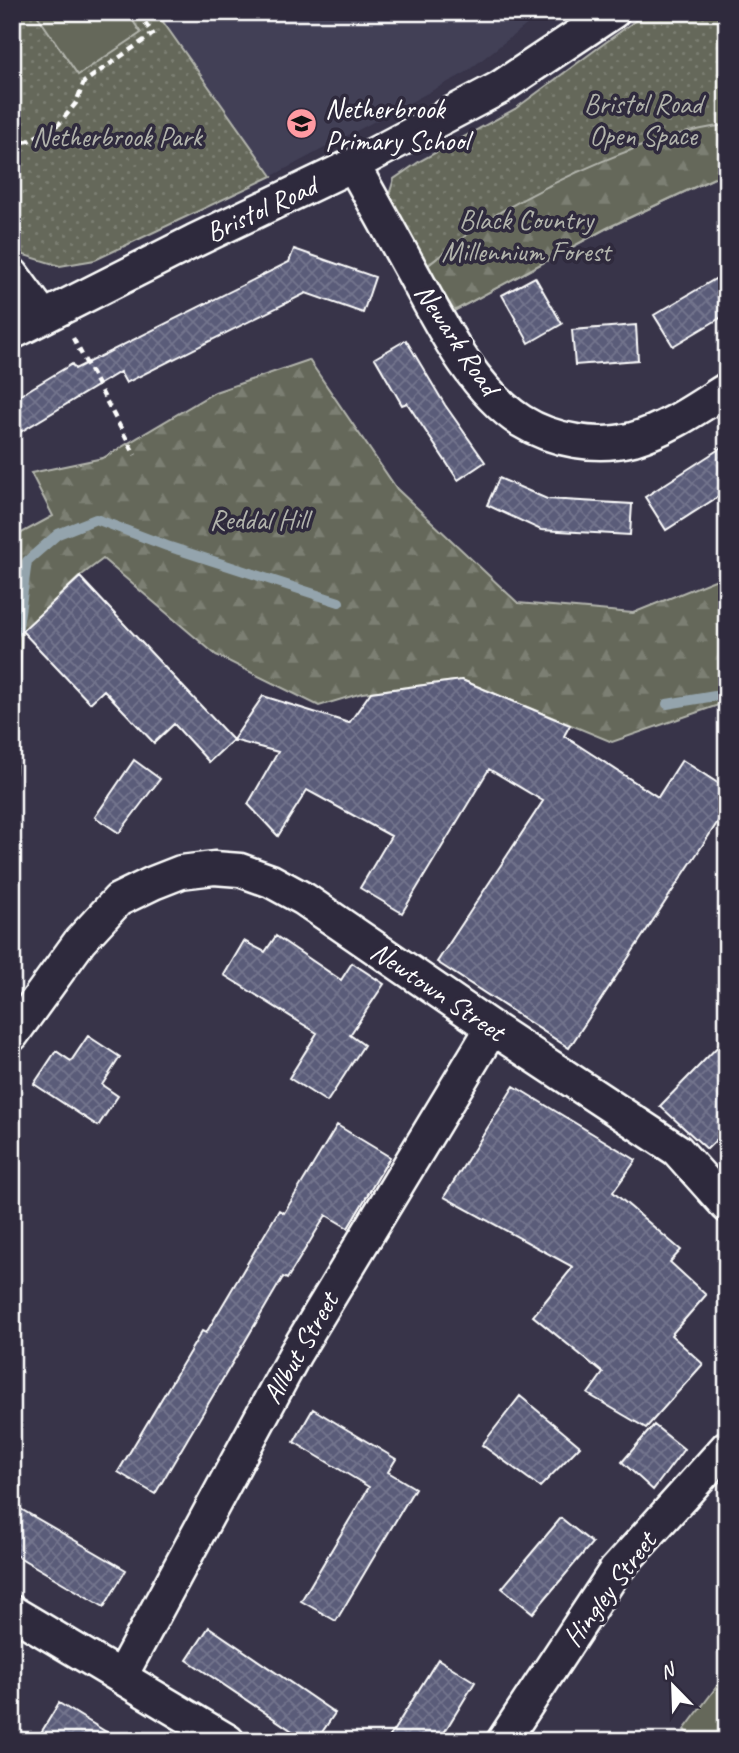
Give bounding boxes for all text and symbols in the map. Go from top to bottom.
park label: Bristol Road Open Space [584,86,706,153]
place label: Netherbrook Primary School [325,91,474,158]
school or university icon: Netherbrook Primary School [285,107,319,141]
park label: Netherbrook Park [32,119,204,154]
street label: Bristol Road [200,166,326,250]
park label: Black Country Millennium Forest [442,202,613,269]
street label: Newark Road [407,277,509,405]
park label: Reddal Hill [209,502,314,537]
street label: Newtown Street [364,933,514,1050]
street label: Allbut Street [254,1284,347,1410]
street label: Hingley Street [555,1523,665,1653]
north arrow [638,1652,708,1722]
text: N [657,1657,680,1685]

